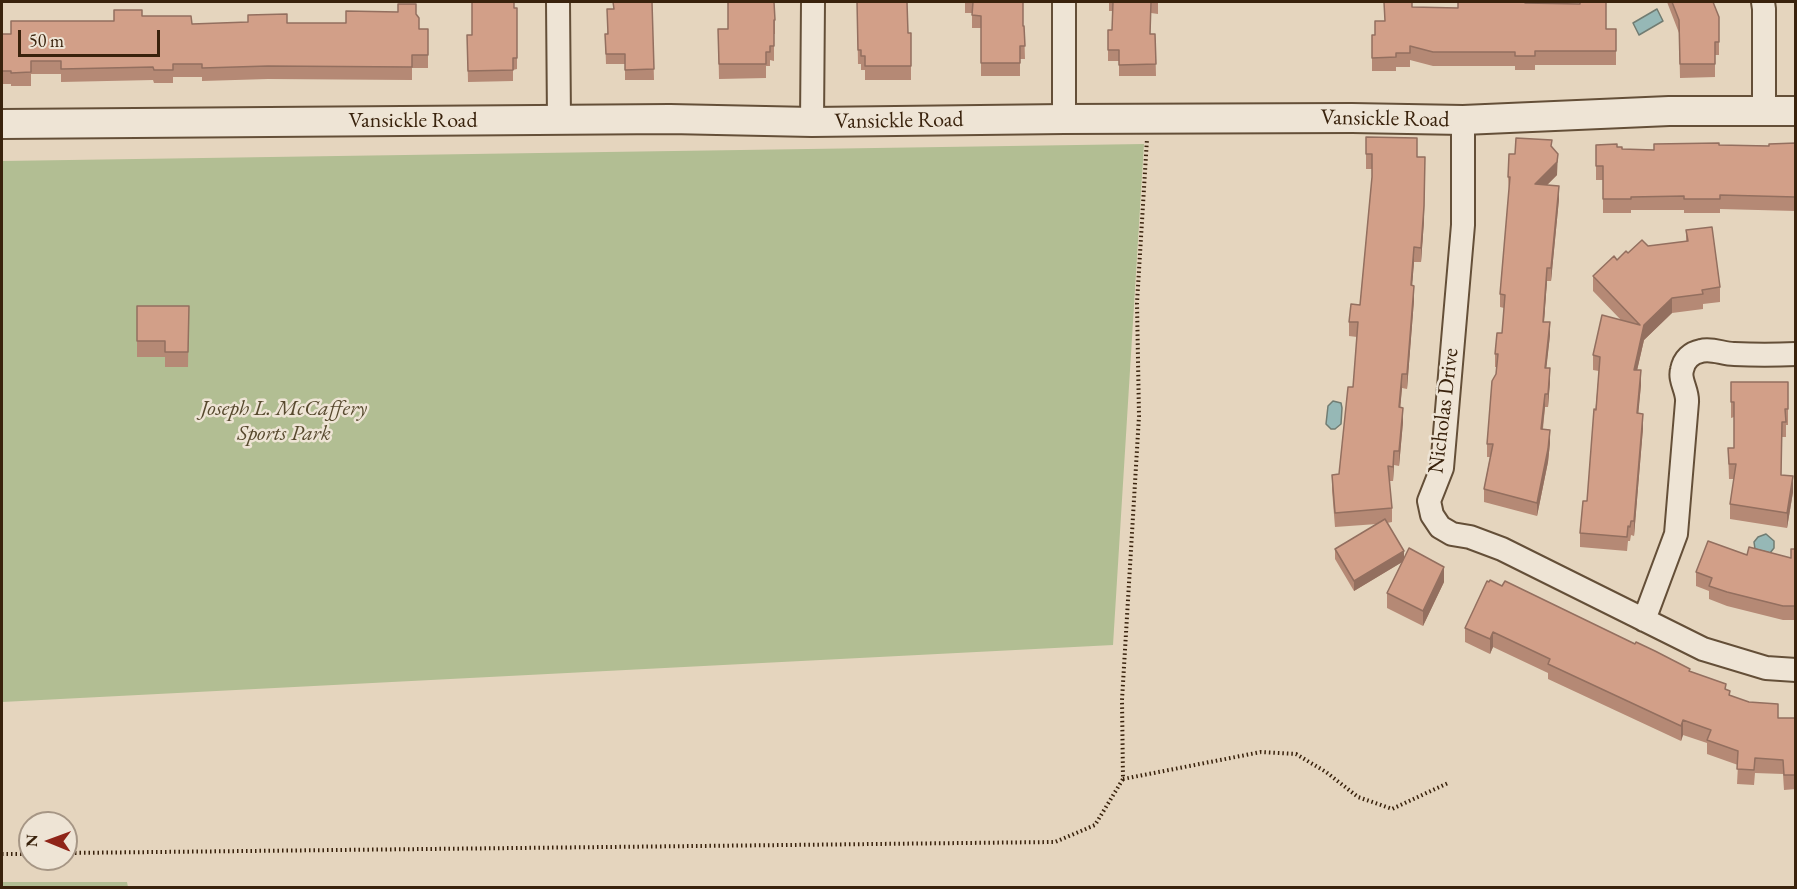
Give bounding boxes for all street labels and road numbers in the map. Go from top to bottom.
street label: Vansickle Road [1320,105,1450,133]
street label: Vansickle Road [834,107,964,135]
street label: Vansickle Road [348,108,478,134]
street label: Nicholas Drive [1423,347,1465,475]

